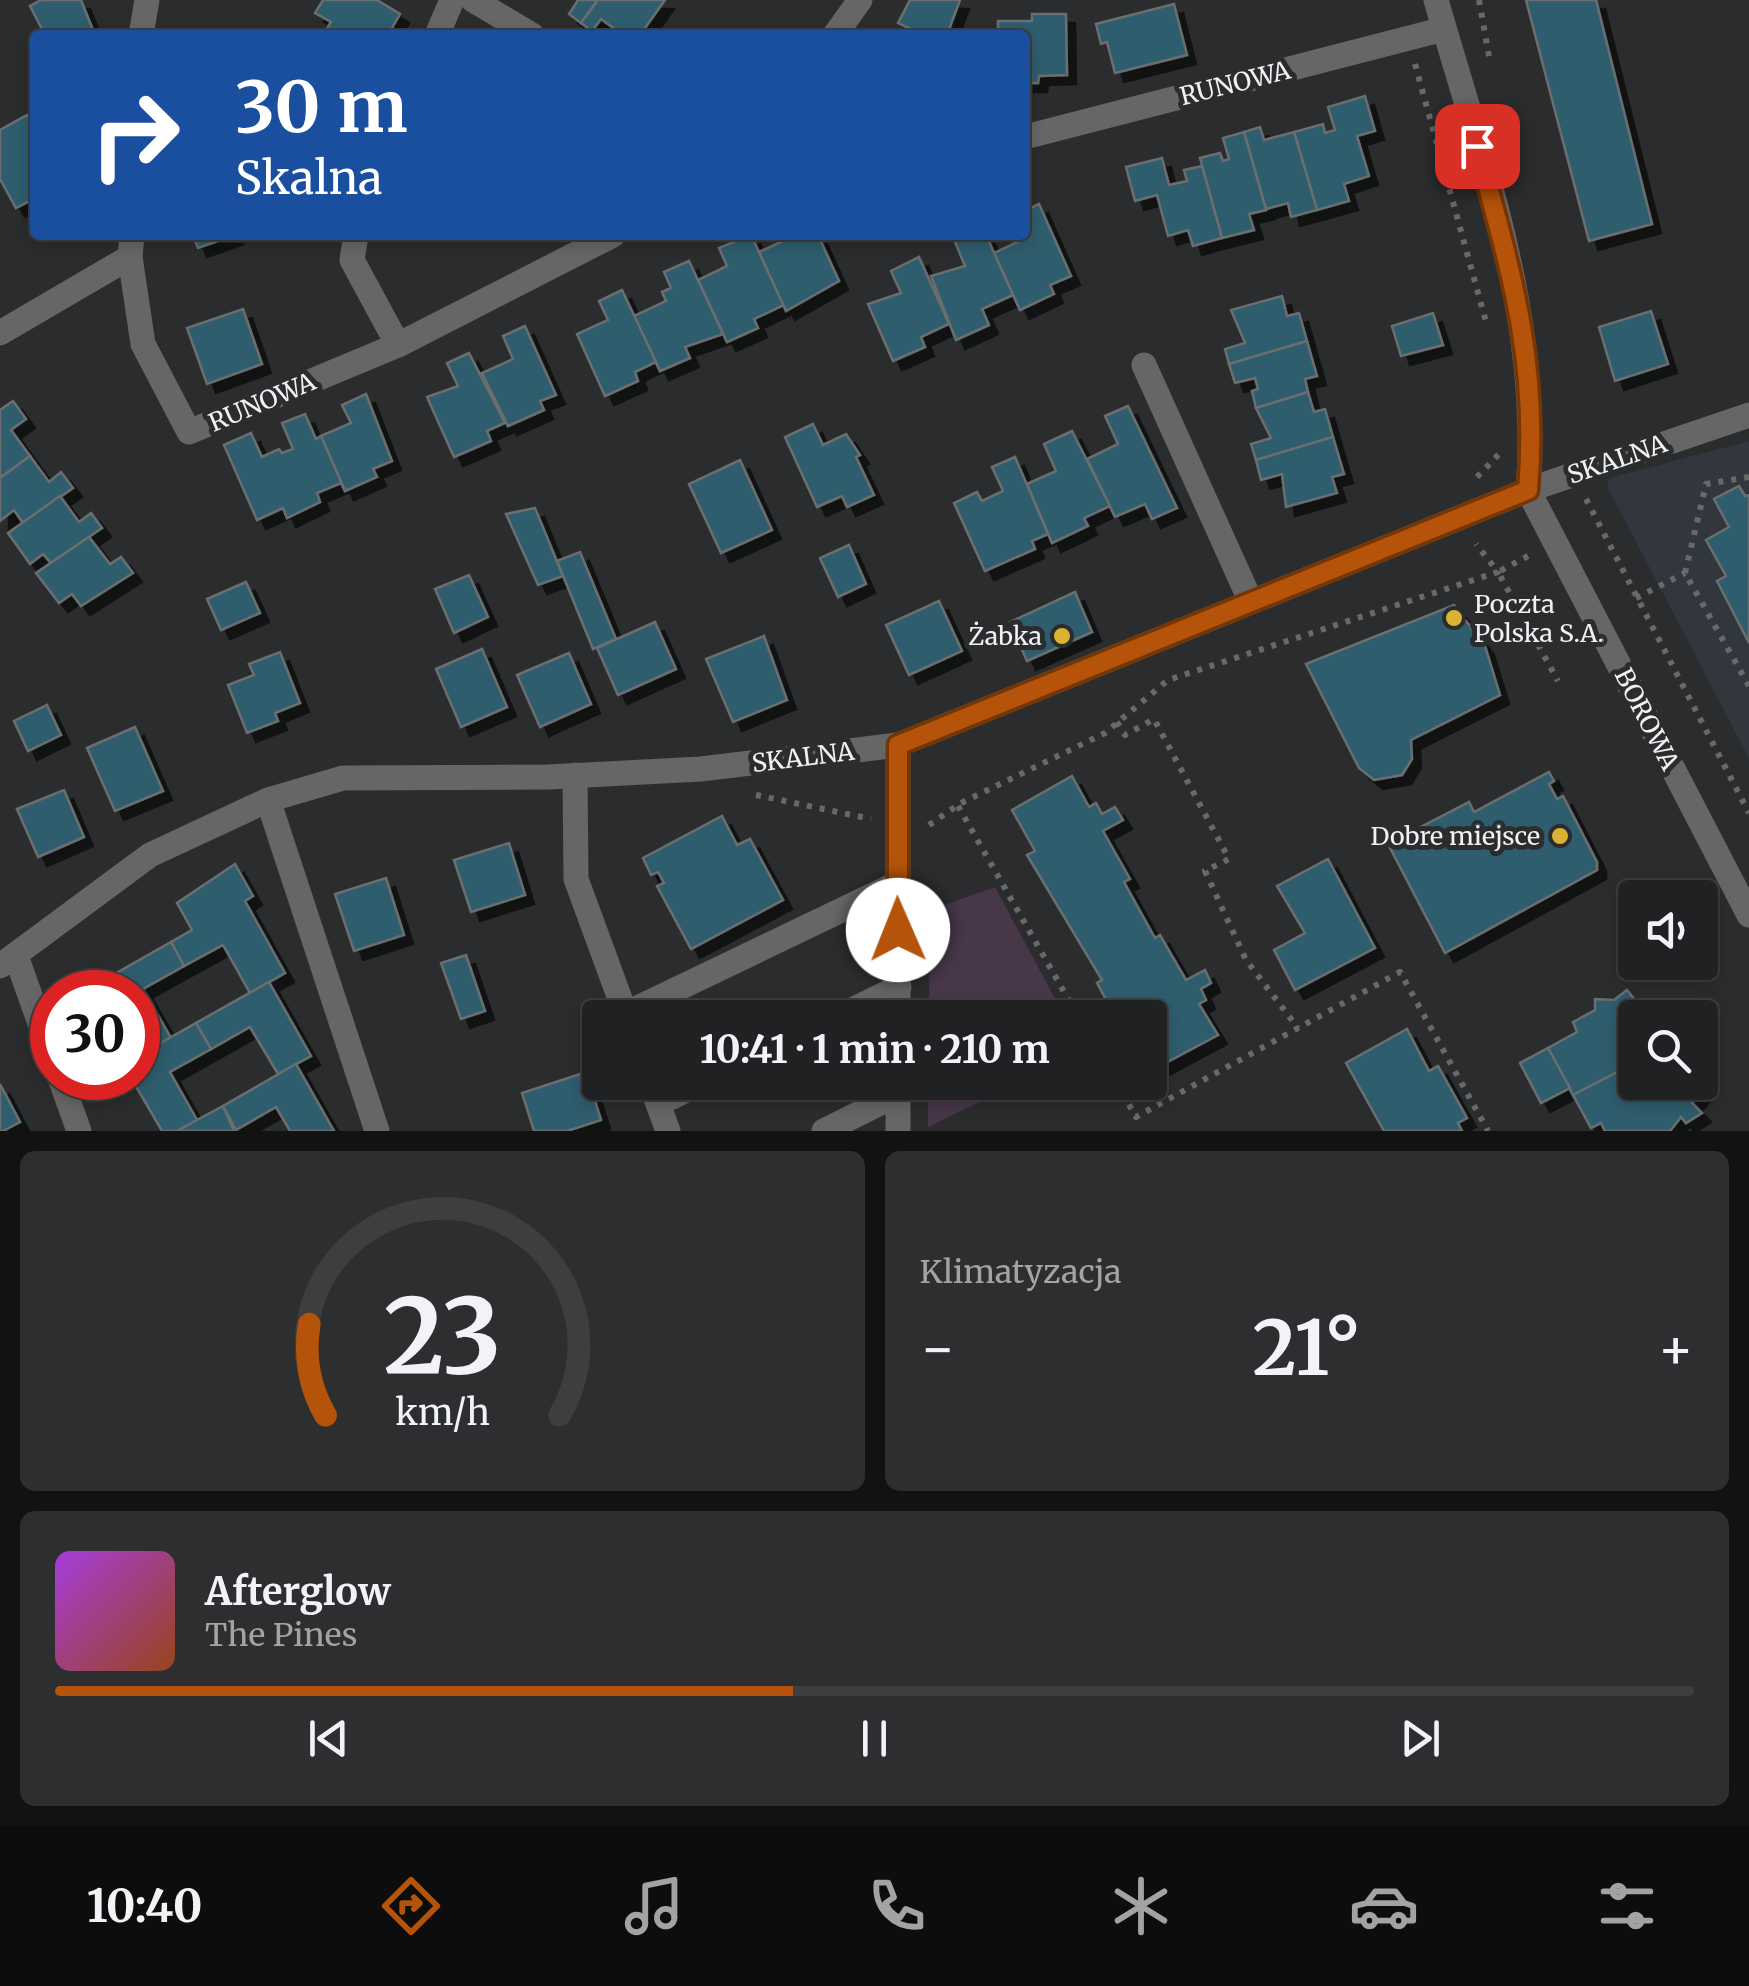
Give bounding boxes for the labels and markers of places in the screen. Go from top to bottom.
pin [1435,104,1520,189]
place label: Poczta Polska S.A. [1474,588,1604,649]
marker: Poczta Polska S.A. [1443,607,1465,629]
place label: Żabka [968,620,1042,652]
marker: Żabka [1051,625,1073,647]
place label: Dobre miejsce [1371,820,1540,852]
marker: Dobre miejsce [1549,825,1571,847]

